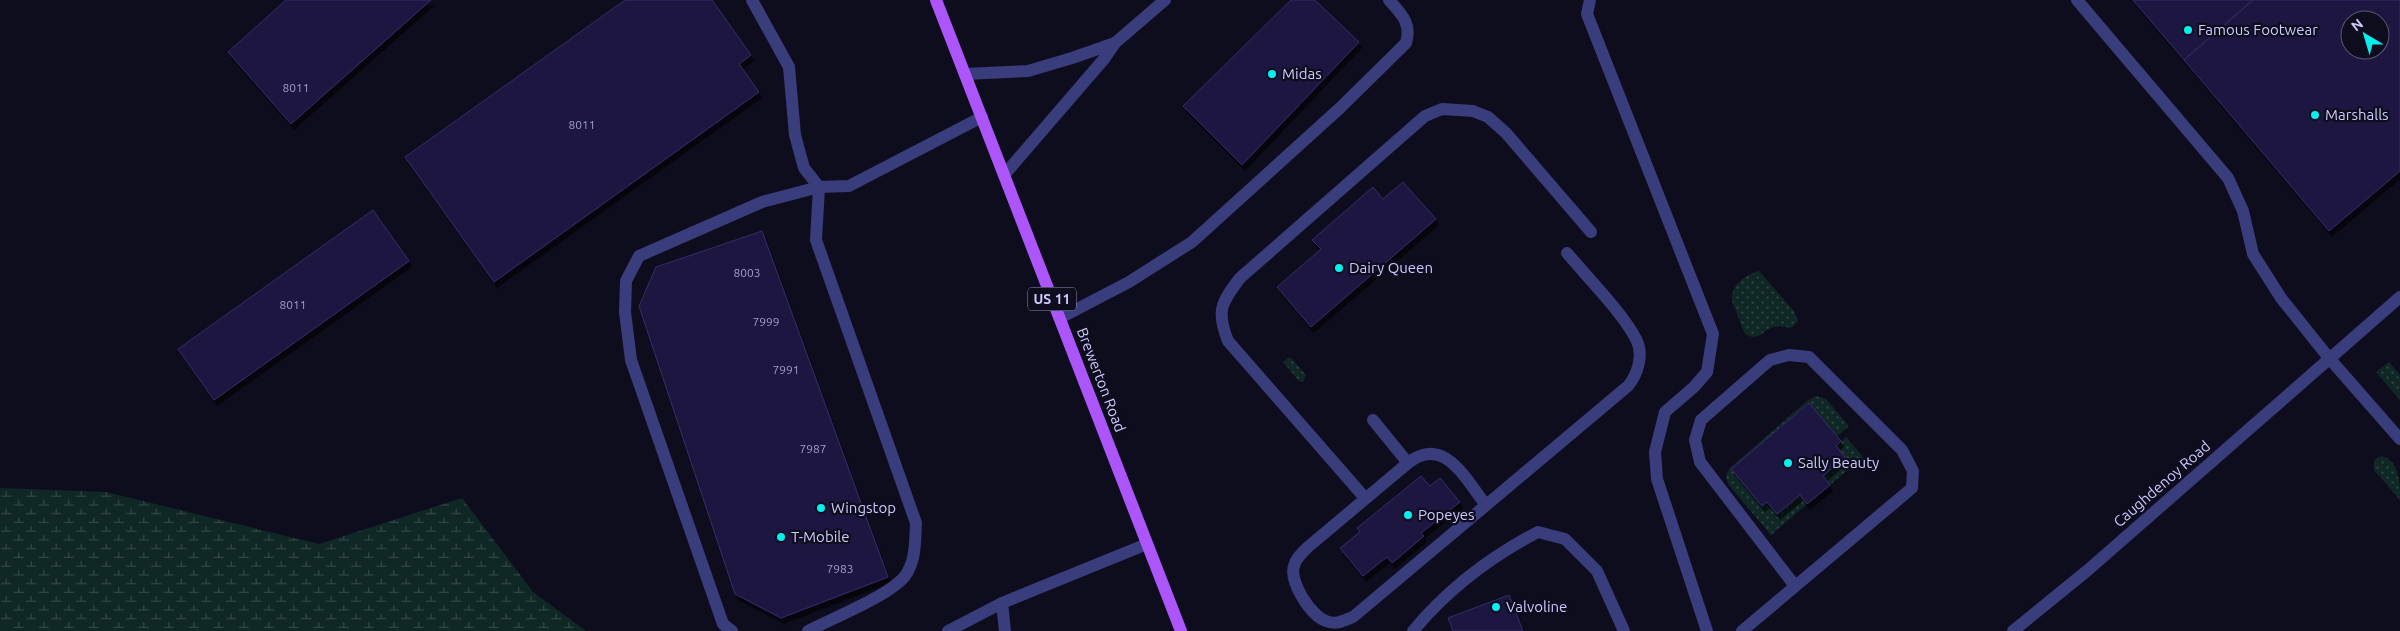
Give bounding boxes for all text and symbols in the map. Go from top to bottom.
north arrow [2340,10,2390,60]
text: N [2348,15,2366,34]
place label: Famous Footwear [2198,21,2318,38]
marker: Famous Footwear [2182,24,2194,36]
place label: Midas [1282,65,1322,82]
marker: Midas [1266,68,1278,80]
house number: 8011 [282,81,310,94]
place label: Marshalls [2325,106,2389,123]
marker: Marshalls [2309,109,2321,121]
house number: 8011 [568,118,596,131]
place label: Dairy Queen [1349,259,1433,276]
marker: Dairy Queen [1333,262,1345,274]
house number: 8003 [733,266,761,279]
road number: US 11 [1028,288,1076,310]
house number: 8011 [279,298,307,311]
house number: 7999 [752,315,780,328]
street label: Brewerton Road [1074,325,1129,434]
house number: 7991 [772,363,800,376]
street label: Caughdenoy Road [2110,437,2213,530]
house number: 7987 [799,442,827,455]
place label: Sally Beauty [1798,454,1879,471]
marker: Sally Beauty [1782,457,1794,469]
place label: Wingstop [831,499,896,516]
marker: Wingstop [815,502,827,514]
place label: Popeyes [1418,506,1475,523]
marker: Popeyes [1402,509,1414,521]
place label: T-Mobile [791,528,850,545]
marker: T-Mobile [775,531,787,543]
house number: 7983 [826,562,854,575]
place label: Valvoline [1506,598,1567,615]
marker: Valvoline [1490,601,1502,613]

